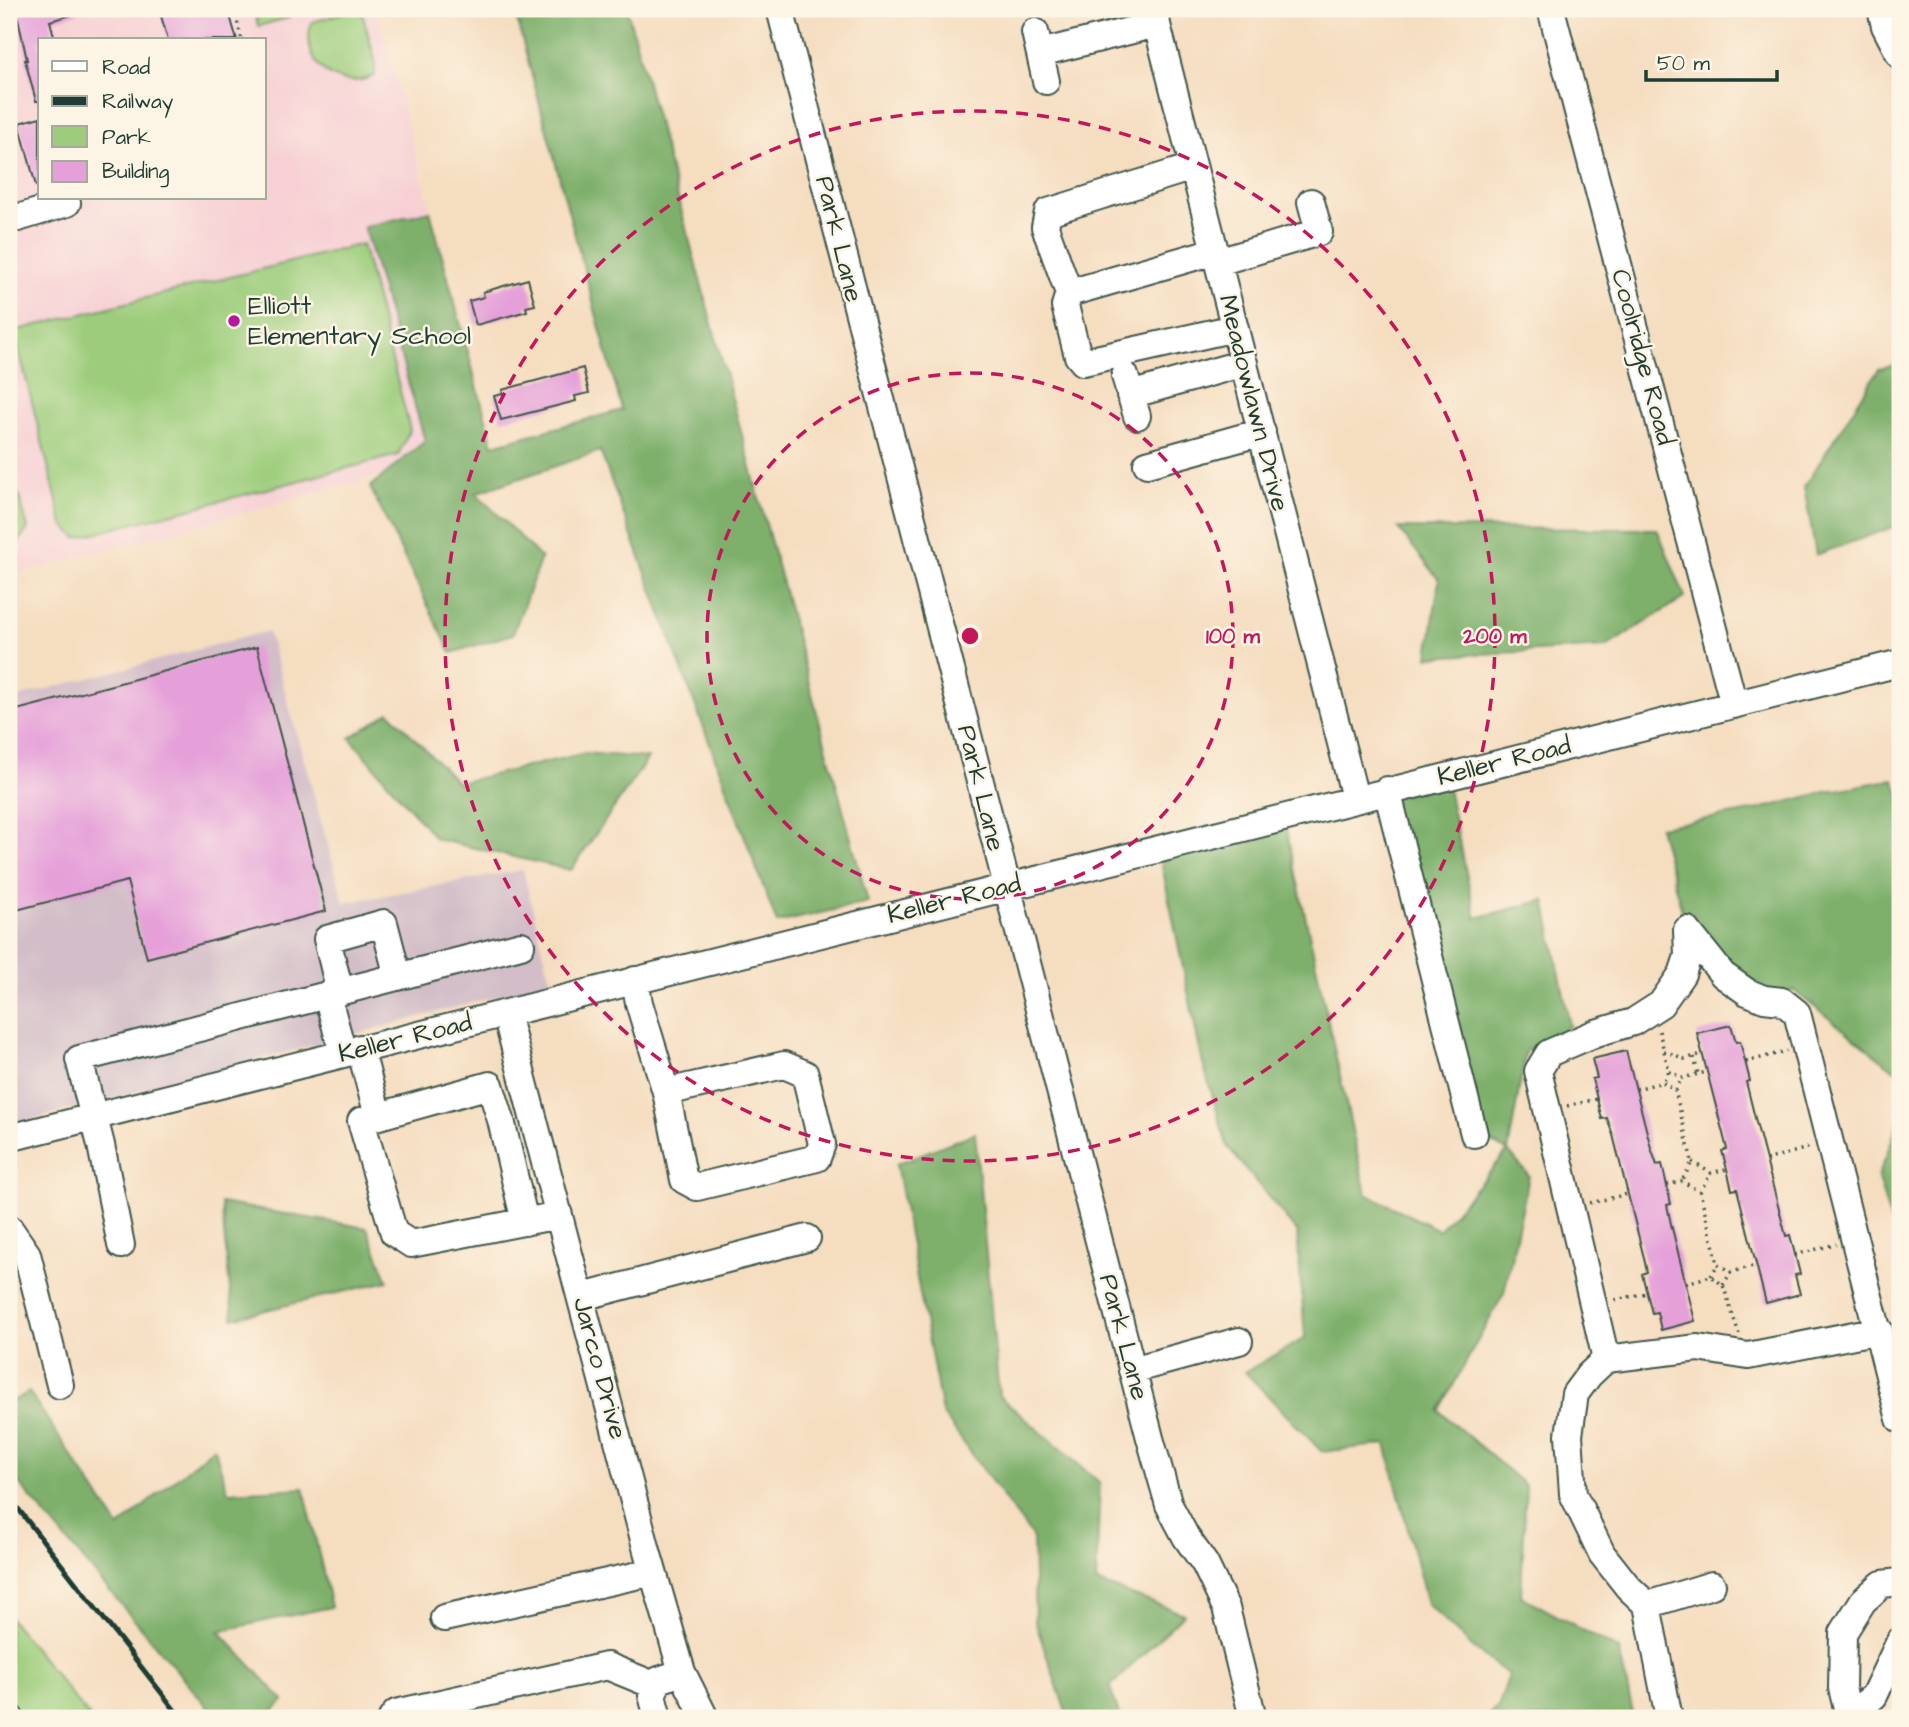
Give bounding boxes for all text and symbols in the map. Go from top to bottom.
legend [38,38,266,200]
scale bar [1646,38,1778,82]
text: 50 m [1657,49,1711,78]
text: Road [102,53,150,82]
text: Railway [102,87,174,118]
text: Park [102,123,151,152]
text: Building [102,157,170,188]
street label: Park Lane [806,172,872,306]
street label: Coolridge Road [1600,265,1684,450]
place label: Elliott Elementary School [248,288,471,356]
street label: Meadowlawn Drive [1210,291,1298,515]
marker: Elliott Elementary School [226,313,242,329]
text: 100 m [1206,622,1261,651]
text: 200 m [1462,622,1527,651]
centre of rings [958,624,982,648]
street label: Park Lane [948,721,1014,855]
street label: Keller Road [1433,727,1575,795]
street label: Keller Road [883,865,1025,933]
street label: Keller Road [334,1004,476,1072]
street label: Park Lane [1090,1270,1158,1404]
street label: Jarco Drive [564,1293,636,1443]

